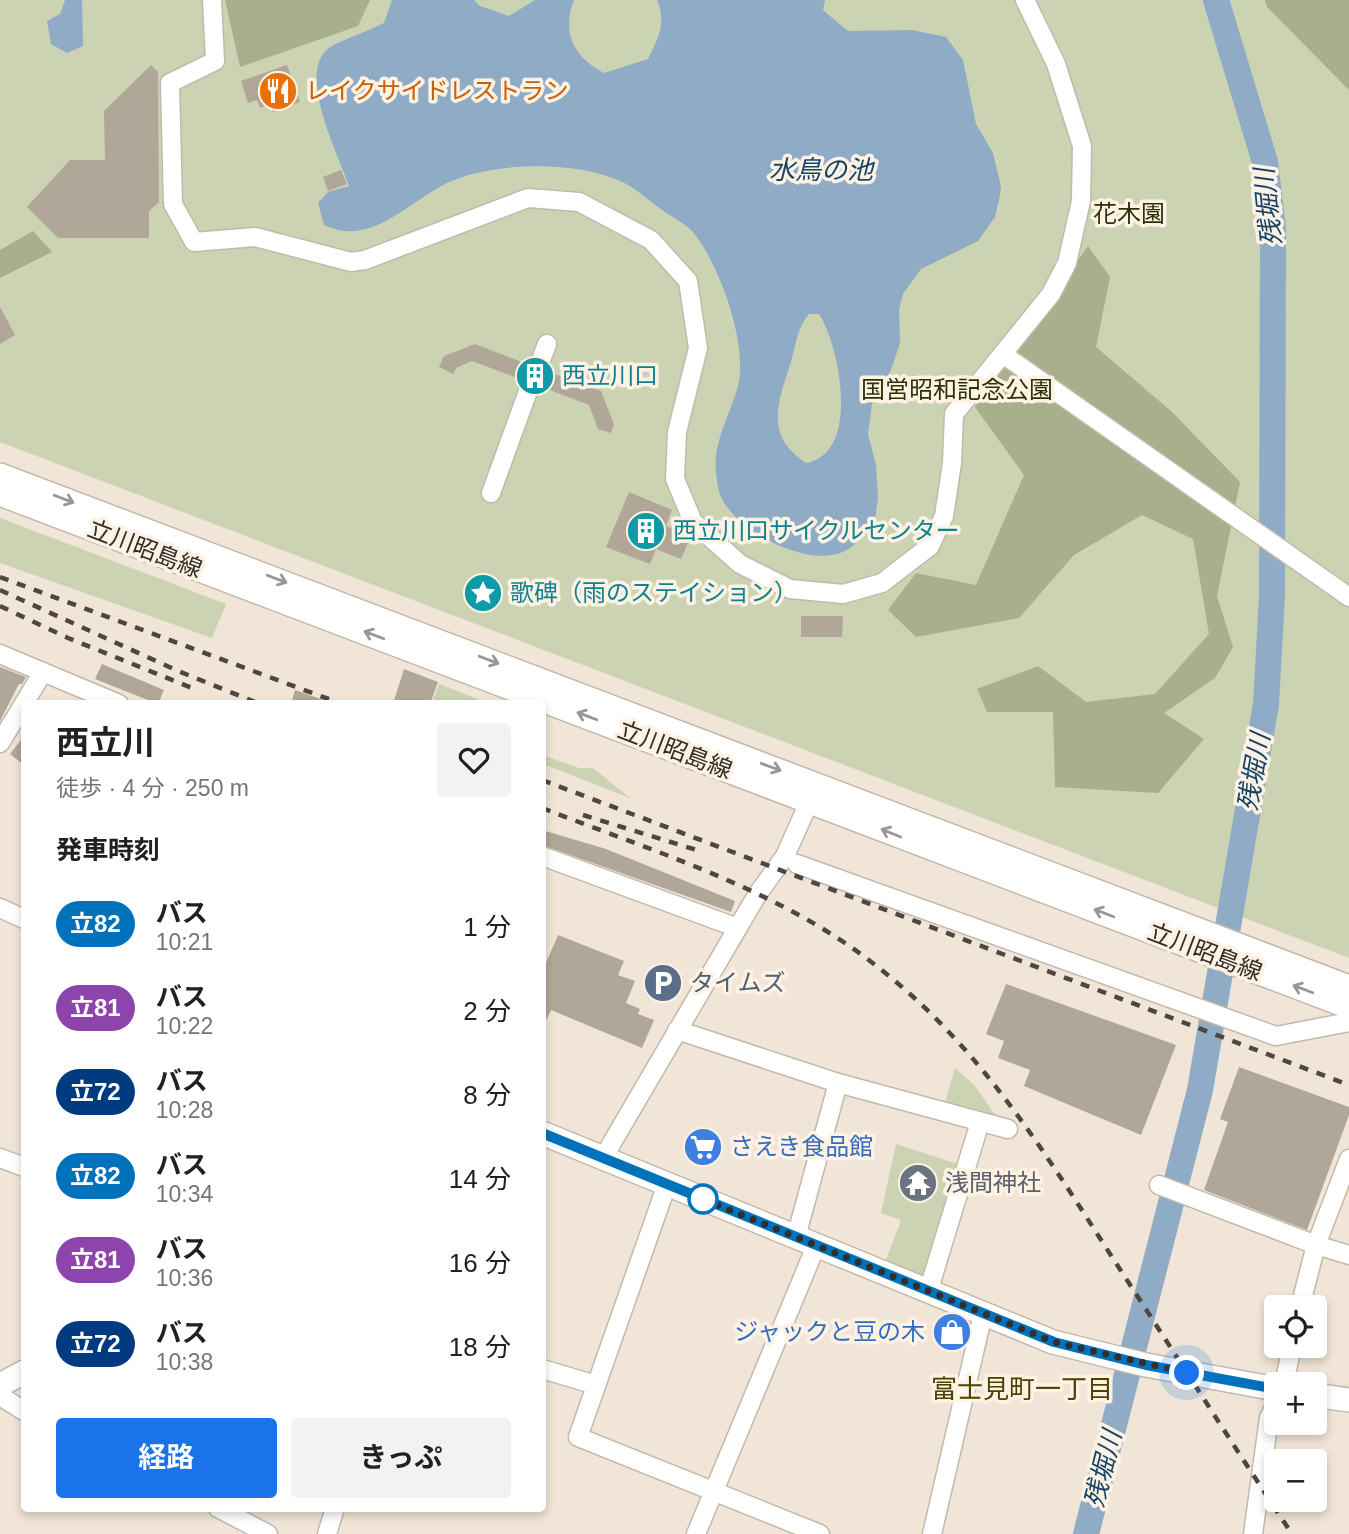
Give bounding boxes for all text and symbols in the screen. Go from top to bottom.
restaurant icon: レイクサイドレストラン [257,70,299,112]
place label: レイクサイドレストラン [305,77,569,104]
water label: 水鳥の池 [769,155,876,185]
water label: 残堀川 [1249,164,1287,247]
park label: 花木園 [1093,200,1165,227]
building icon: 西立川口 [514,355,556,397]
place label: 西立川口 [562,362,658,389]
park label: 国営昭和記念公園 [861,376,1053,403]
one-way arrow [52,494,74,506]
building icon: 西立川口サイクルセンター [625,510,667,552]
street label: 立川昭島線 [84,514,206,583]
place label: 西立川口サイクルセンター [673,517,960,544]
place icon: 歌碑（雨のステイション） [462,572,504,614]
one-way arrow [265,574,287,587]
place label: 歌碑（雨のステイション） [510,579,798,606]
one-way arrow [364,628,386,641]
one-way arrow [478,654,500,667]
one-way arrow [577,709,599,721]
street label: 立川昭島線 [614,715,736,784]
button: heart [437,723,511,797]
text: 西立川 [56,724,155,761]
water label: 残堀川 [1232,728,1276,813]
one-way arrow [759,762,781,774]
text: 徒歩 · 4 分 · 250 m [56,775,249,801]
one-way arrow [881,825,902,838]
text: 発車時刻 [56,835,160,865]
text: バス [156,898,208,928]
one-way arrow [1093,906,1115,919]
text: 立82 [70,910,121,937]
text: 1 分 [463,912,511,942]
street label: 立川昭島線 [1144,917,1266,986]
text: 10:21 [156,929,213,955]
parking icon: タイムズ [642,962,684,1004]
place label: タイムズ [690,969,786,996]
text: バス [156,982,208,1012]
one-way arrow [1292,982,1314,994]
text: 立81 [70,994,121,1021]
text: 2 分 [463,996,511,1026]
text: 10:22 [156,1013,213,1039]
text: バス [156,1066,208,1096]
text: 立72 [70,1078,121,1105]
text: 8 分 [463,1080,511,1110]
text: 10:28 [156,1097,213,1123]
supermarket icon: さえき食品館 [682,1126,724,1168]
place label: さえき食品館 [730,1133,873,1160]
text: バス [156,1150,208,1180]
text: 立82 [70,1162,121,1189]
temple icon: 浅間神社 [897,1162,939,1204]
text: 14 分 [449,1164,511,1194]
place label: 浅間神社 [945,1169,1041,1196]
text: 10:34 [156,1181,213,1207]
unlabelled marker [688,1184,718,1214]
text: バス [156,1234,208,1264]
text: 立81 [70,1246,121,1273]
text: 16 分 [449,1248,511,1278]
text: 10:36 [156,1265,213,1291]
map controls [1264,1295,1327,1512]
button: locate [1264,1295,1327,1358]
shop icon: ジャックと豆の木 [931,1311,973,1353]
text: バス [156,1318,208,1348]
place label: ジャックと豆の木 [734,1318,925,1345]
text: 立72 [70,1330,121,1357]
text: 18 分 [449,1332,511,1362]
text: 10:38 [156,1349,213,1375]
your location [1169,1355,1204,1390]
button: + [1264,1372,1327,1435]
district label: 富士見町一丁目 [931,1374,1113,1404]
button: 経路 [56,1418,277,1498]
button: きっぷ [291,1418,511,1498]
water label: 残堀川 [1079,1425,1128,1510]
button: − [1264,1449,1327,1512]

